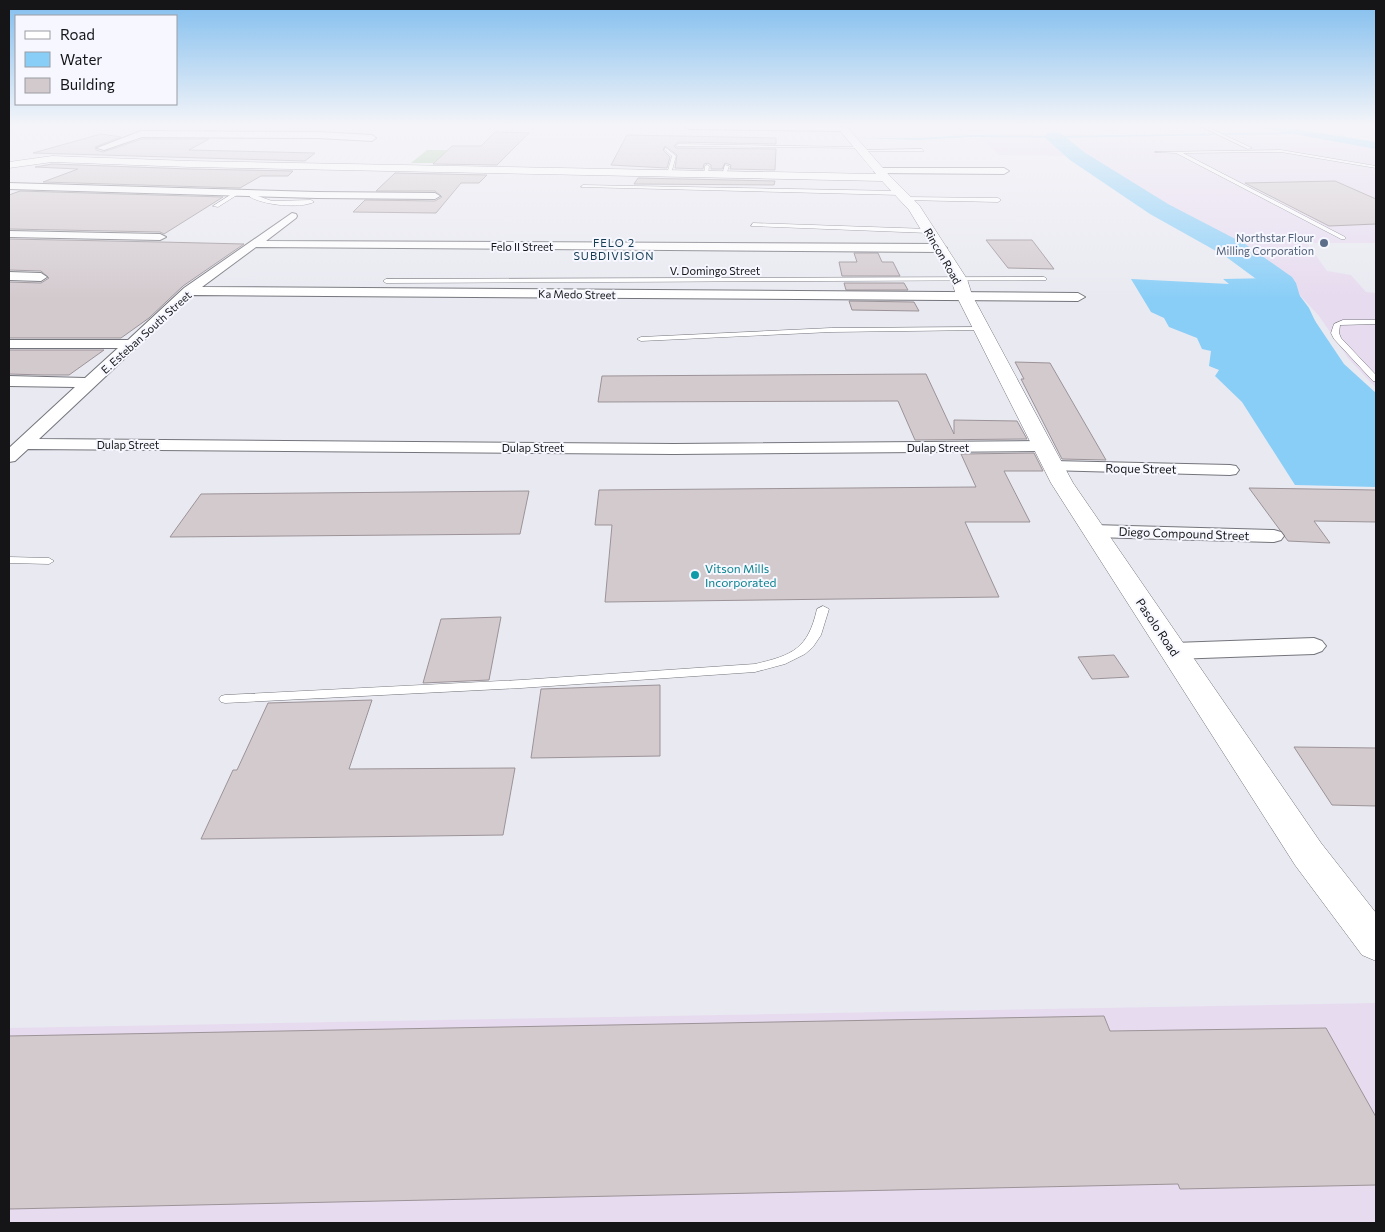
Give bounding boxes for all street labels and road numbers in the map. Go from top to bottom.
street label: Rincon Road [922,226,964,286]
street label: Felo II Street [491,240,554,253]
street label: V. Domingo Street [670,264,761,277]
street label: Ka Medo Street [538,287,616,301]
street label: E. Esteban South Street [98,288,194,376]
street label: Dulap Street [97,438,160,451]
street label: Dulap Street [502,441,565,454]
street label: Dulap Street [907,441,970,454]
street label: Roque Street [1105,460,1177,476]
street label: Diego Compound Street [1118,524,1250,542]
street label: Pasolo Road [1133,595,1183,659]

